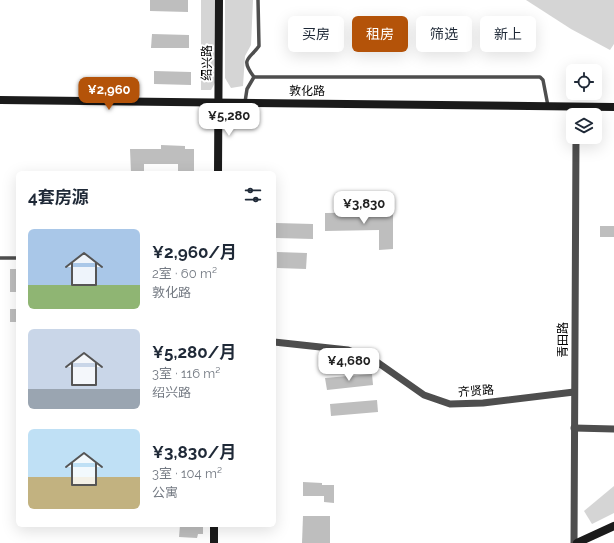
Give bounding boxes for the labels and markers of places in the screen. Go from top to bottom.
pin: ¥2,960 [76,77,142,111]
pin: ¥5,280 [196,103,262,137]
pin: ¥3,830 [331,191,397,225]
pin: ¥4,680 [316,348,382,382]

